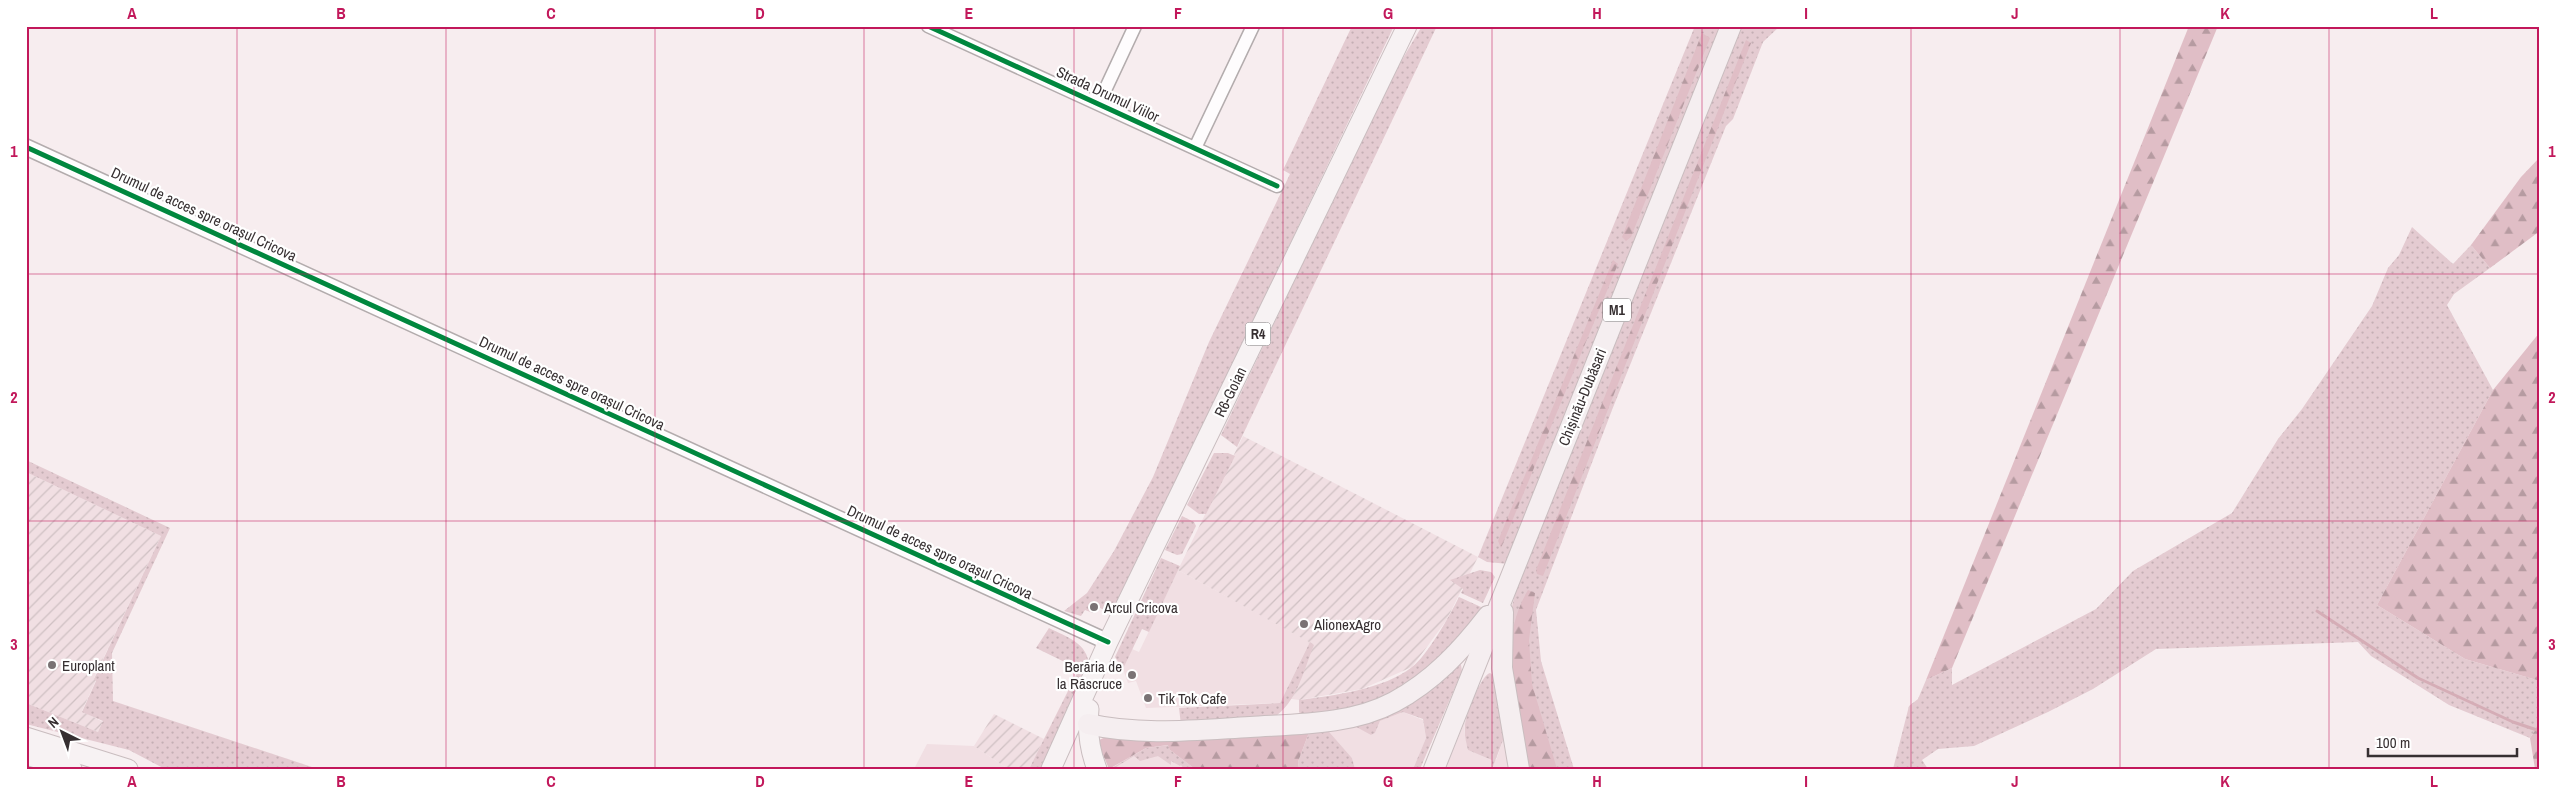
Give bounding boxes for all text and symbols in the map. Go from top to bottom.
text: A [127,2,137,24]
text: B [336,2,346,24]
text: C [546,2,556,24]
text: D [755,2,765,24]
text: E [965,2,974,24]
text: F [1174,2,1182,24]
text: G [1383,2,1393,24]
text: H [1592,2,1602,24]
text: I [1804,2,1808,24]
text: J [2011,2,2019,24]
text: K [2220,2,2230,24]
text: L [2430,2,2438,24]
street label: Strada Drumul Viilor [1053,61,1163,127]
text: 1 [10,140,18,162]
text: 1 [2548,140,2556,162]
street label: Drumul de acces spre orașul Cricova [108,162,300,266]
road number: M1 [1603,298,1631,322]
road number: R4 [1246,322,1270,346]
street label: Drumul de acces spre orașul Cricova [476,331,668,435]
street label: Chișinău-Dubăsari [1553,345,1611,449]
street label: R6-Goian [1209,363,1251,421]
text: 2 [10,386,18,408]
text: 2 [2548,386,2556,408]
street label: Drumul de acces spre orașul Cricova [844,500,1036,604]
place label: Arcul Cricova [1103,597,1178,618]
marker: Arcul Cricova [1088,601,1100,613]
place label: AlionexAgro [1313,614,1381,635]
marker: AlionexAgro [1298,618,1310,630]
text: 3 [10,633,18,655]
text: 3 [2548,633,2556,655]
place label: Europlant [62,655,115,676]
place label: Berăria de la Răscruce [1057,656,1122,694]
marker: Europlant [46,659,58,671]
marker: Berăria de la Răscruce [1126,669,1138,681]
place label: Tik Tok Cafe [1158,688,1227,709]
marker: Tik Tok Cafe [1142,692,1154,704]
north arrow [38,708,88,758]
text: N [44,713,62,732]
scale bar [2368,725,2517,757]
text: 100 m [2376,732,2410,753]
text: A [127,770,137,792]
text: B [336,770,346,792]
text: C [546,770,556,792]
text: D [755,770,765,792]
text: E [965,770,974,792]
text: F [1174,770,1182,792]
text: G [1383,770,1393,792]
text: H [1592,770,1602,792]
text: I [1804,770,1808,792]
text: J [2011,770,2019,792]
text: K [2220,770,2230,792]
text: L [2430,770,2438,792]

